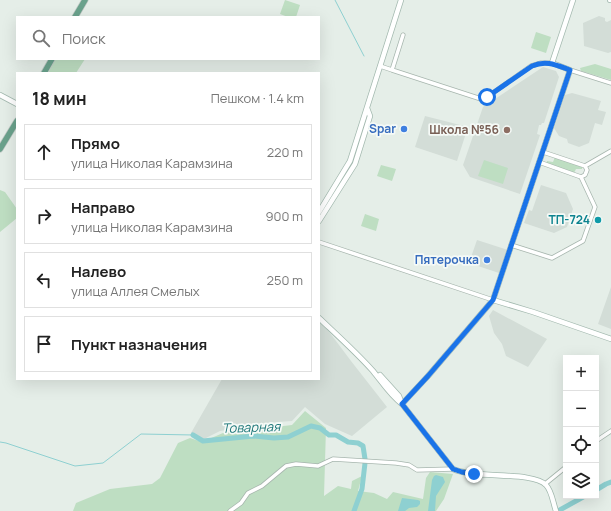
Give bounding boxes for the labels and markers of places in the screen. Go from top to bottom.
place label: Spar [369,120,396,137]
place label: Школа №56 [429,121,499,138]
marker: Spar [399,124,409,134]
marker: Школа №56 [502,125,512,135]
place label: ТП-724 [548,211,590,228]
marker: ТП-724 [593,215,603,225]
place label: Пятерочка [415,251,479,268]
marker: Пятерочка [482,255,492,265]

